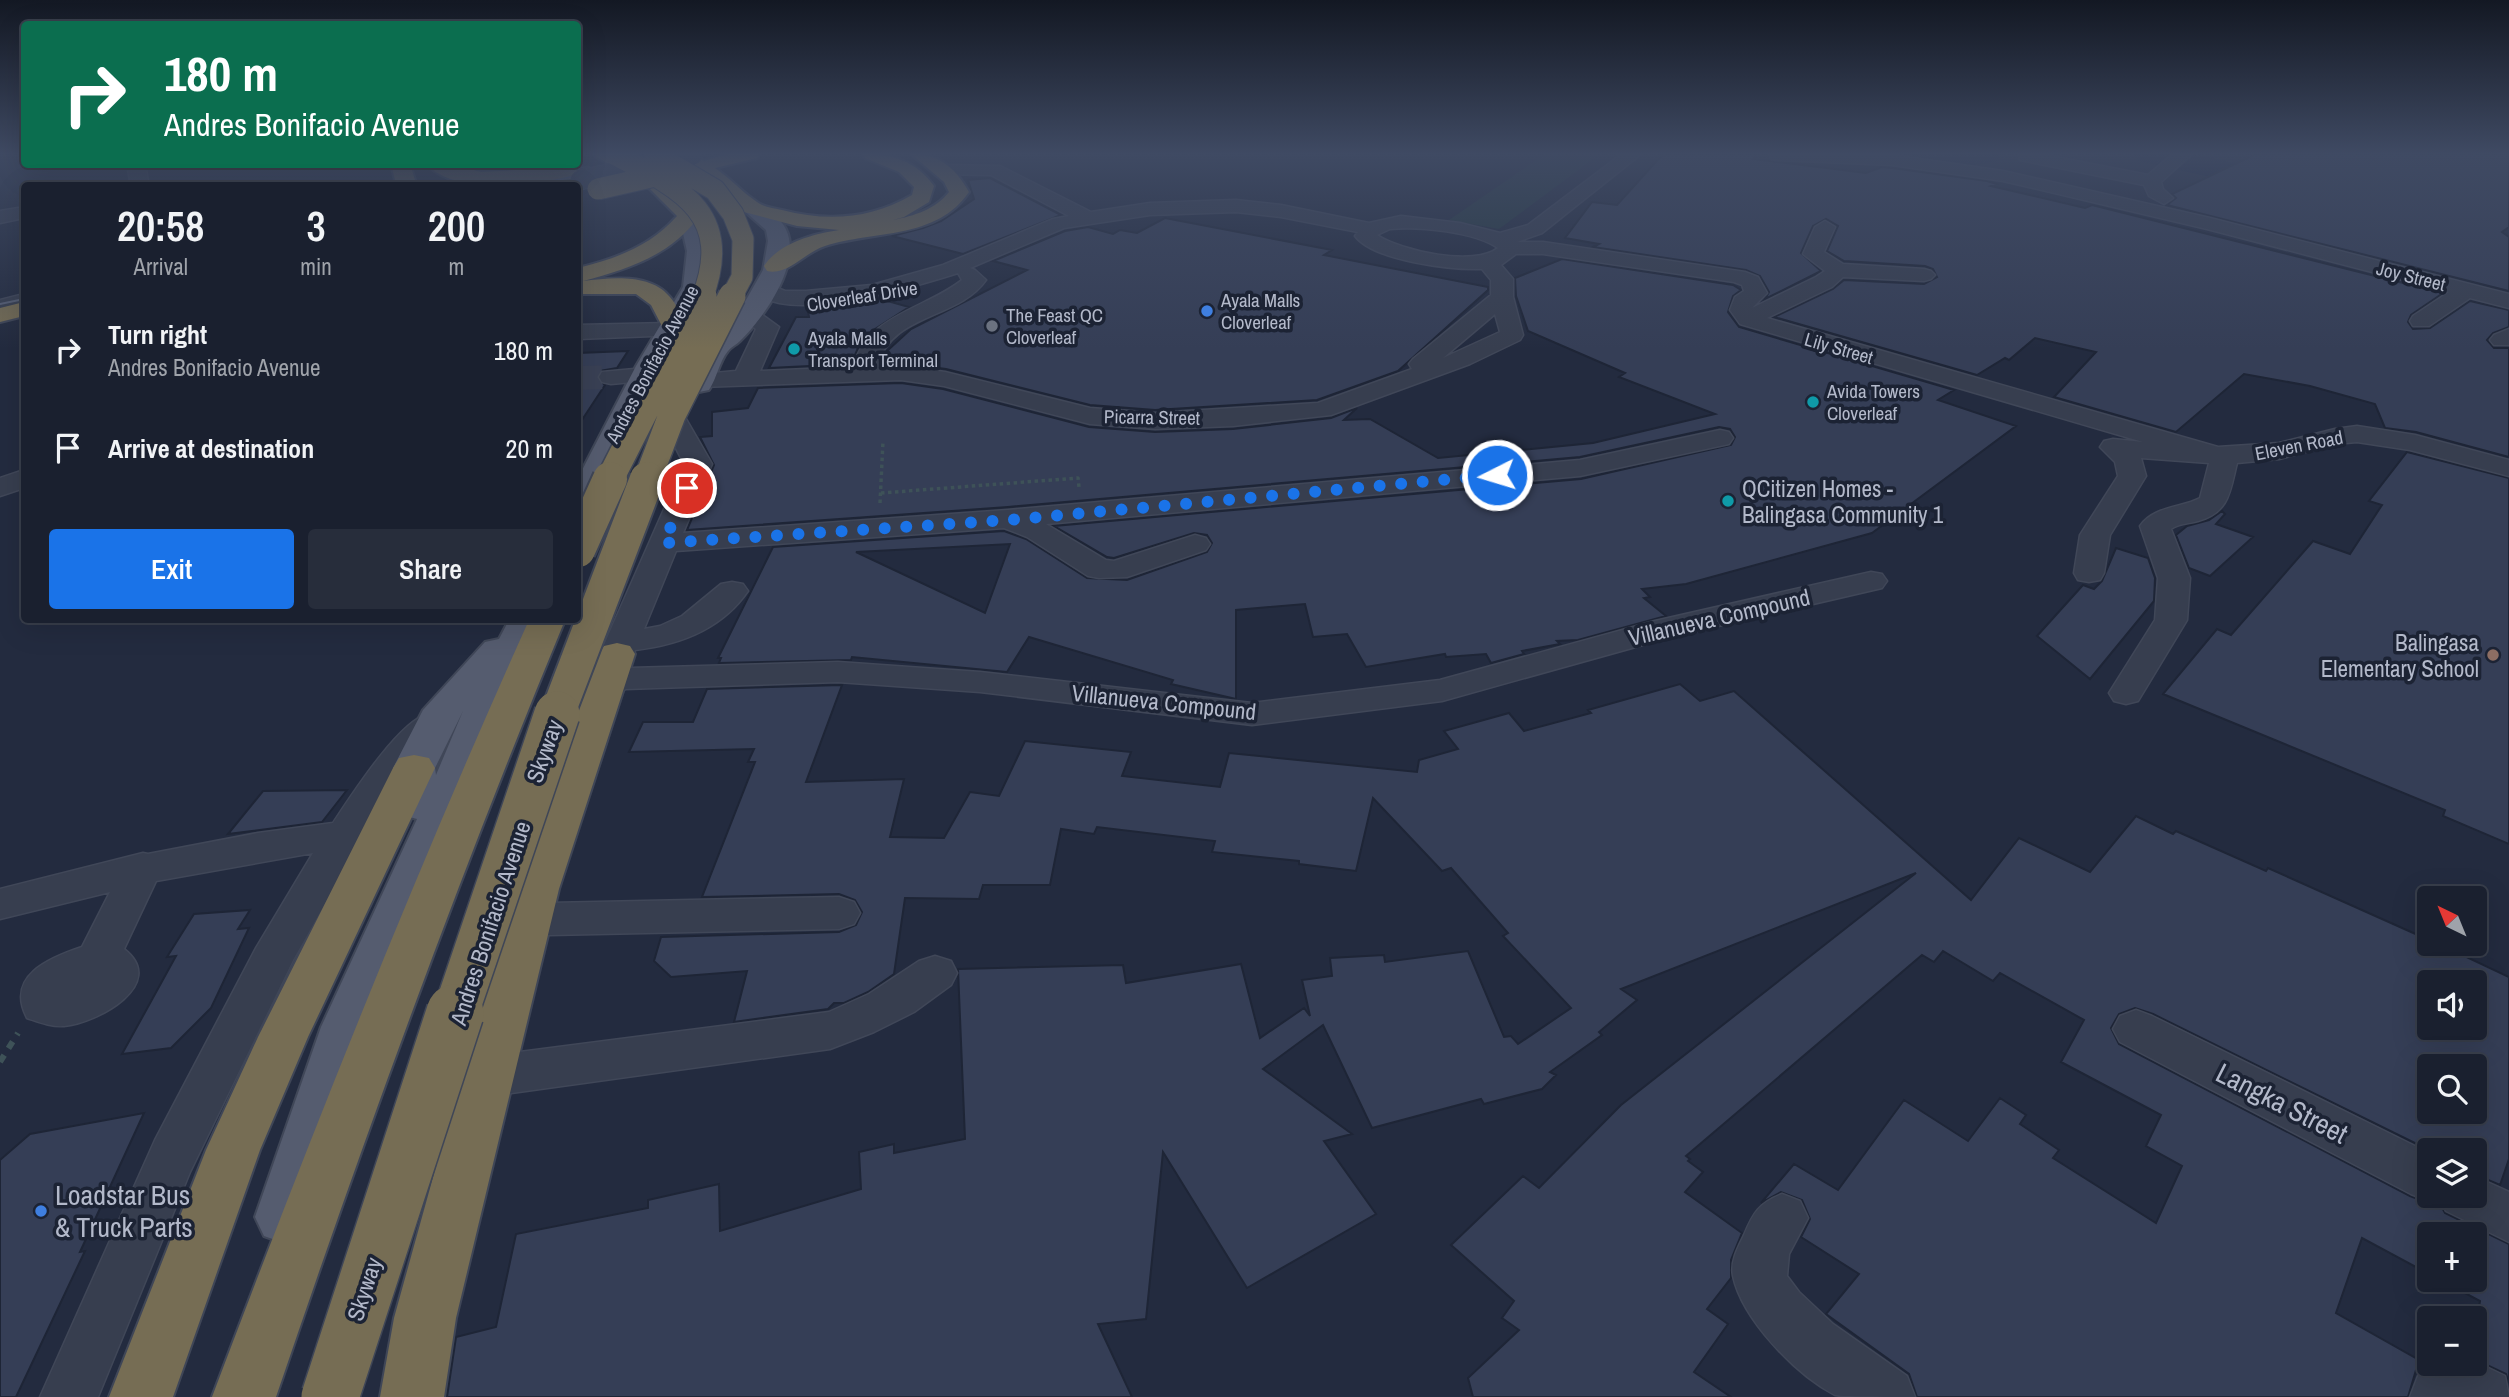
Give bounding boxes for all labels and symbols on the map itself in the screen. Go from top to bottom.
street label: Joy Street [2374,255,2449,297]
street label: Cloverleaf Drive [805,274,919,318]
street label: Andres Bonifacio Avenue [599,280,705,449]
place label: Ayala Malls Cloverleaf [1220,287,1301,335]
place label: The Feast QC Cloverleaf [1006,302,1103,350]
marker: Ayala Malls Cloverleaf [1199,303,1215,319]
marker: The Feast QC Cloverleaf [984,318,1000,334]
place label: Ayala Malls Transport Terminal [807,325,938,373]
street label: Lily Street [1802,326,1877,370]
marker: Ayala Malls Transport Terminal [786,341,802,357]
place label: Avida Towers Cloverleaf [1826,378,1920,426]
marker: Avida Towers Cloverleaf [1805,394,1821,410]
street label: Picarra Street [1104,403,1201,431]
street label: Eleven Road [2253,424,2345,466]
position arrow [1460,438,1534,512]
pin [657,458,717,518]
place label: QCitizen Homes - Balingasa Community 1 [1742,473,1944,530]
marker: QCitizen Homes - Balingasa Community 1 [1720,493,1736,509]
street label: Villanueva Compound [1625,581,1813,653]
place label: Balingasa Elementary School [2321,627,2480,684]
marker: Balingasa Elementary School [2485,647,2501,663]
street label: Villanueva Compound [1070,677,1258,727]
street label: Skyway [518,715,570,787]
street label: Andres Bonifacio Avenue [442,817,538,1030]
north arrow [2417,886,2487,956]
street label: Langka Street [2210,1054,2354,1152]
place label: Loadstar Bus & Truck Parts [55,1176,193,1246]
marker: Loadstar Bus & Truck Parts [33,1203,49,1219]
street label: Skyway [339,1253,389,1325]

